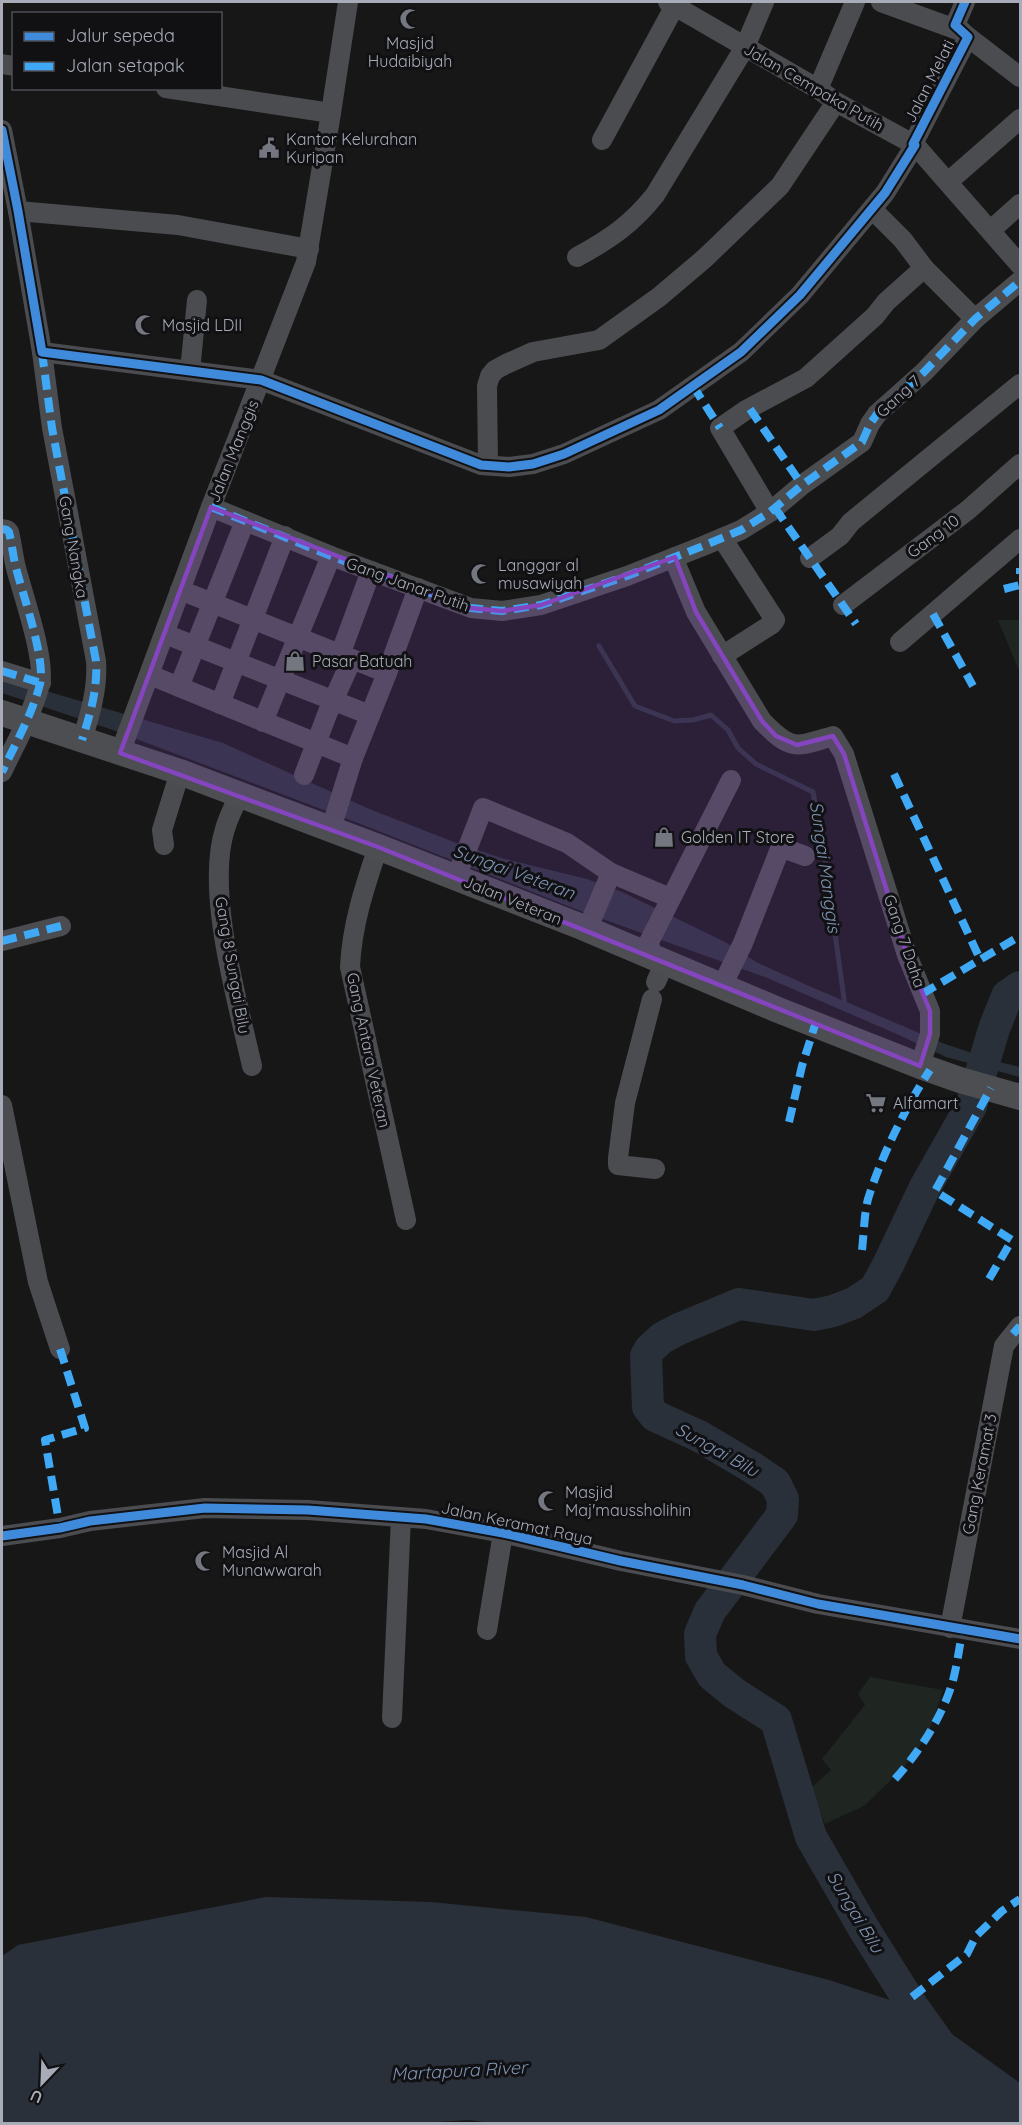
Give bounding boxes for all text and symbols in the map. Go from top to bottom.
mosque icon: Masjid Hudaibiyah [398,7,422,31]
legend [12,12,222,90]
text: Jalur sepeda [66,24,175,47]
place label: Masjid Hudaibiyah [368,33,452,71]
street label: Jalan Melati [900,36,958,126]
street label: Jalan Cempaka Putih [740,39,888,135]
text: Jalan setapak [66,54,185,77]
place label: Kantor Kelurahan Kuripan [286,129,417,167]
public building icon: Kantor Kelurahan Kuripan [257,136,281,160]
mosque icon: Masjid LDII [133,313,157,337]
place label: Masjid LDII [162,315,242,335]
street label: Gang 7 [872,371,924,421]
street label: Jalan Manggis [203,397,263,505]
street label: Gang Nangka [55,494,93,600]
street label: Gang 10 [903,510,963,562]
street label: Gang Janar Putih [344,552,472,616]
place label: Langgar al musawiyah [498,555,582,593]
mosque icon: Langgar al musawiyah [469,562,493,586]
shop icon: Pasar Batuah [283,649,307,673]
place label: Pasar Batuah [312,651,412,671]
water label: Sungai Manggis [805,800,846,936]
shop icon: Golden IT Store [652,825,676,849]
place label: Golden IT Store [681,827,795,847]
water label: Sungai Veteran [450,839,579,904]
street label: Jalan Veteran [461,871,565,929]
street label: Gang 7 Daha [880,892,930,990]
street label: Gang 8 Sungai Bilu [211,895,255,1035]
street label: Gang Antara Veteran [343,971,395,1129]
supermarket icon: Alfamart [864,1091,888,1115]
place label: Alfamart [893,1093,958,1113]
street label: Gang Keramat 3 [958,1412,1000,1536]
water label: Sungai Bilu [672,1417,764,1483]
place label: Masjid Maj'maussholihin [565,1482,691,1520]
mosque icon: Masjid Maj'maussholihin [536,1489,560,1513]
street label: Jalan Keramat Raya [439,1497,595,1549]
place label: Masjid Al Munawwarah [222,1542,322,1580]
mosque icon: Masjid Al Munawwarah [193,1549,217,1573]
water label: Sungai Bilu [822,1867,890,1958]
north arrow [12,2053,72,2113]
water label: Martapura River [391,2055,529,2086]
text: U [27,2085,45,2108]

